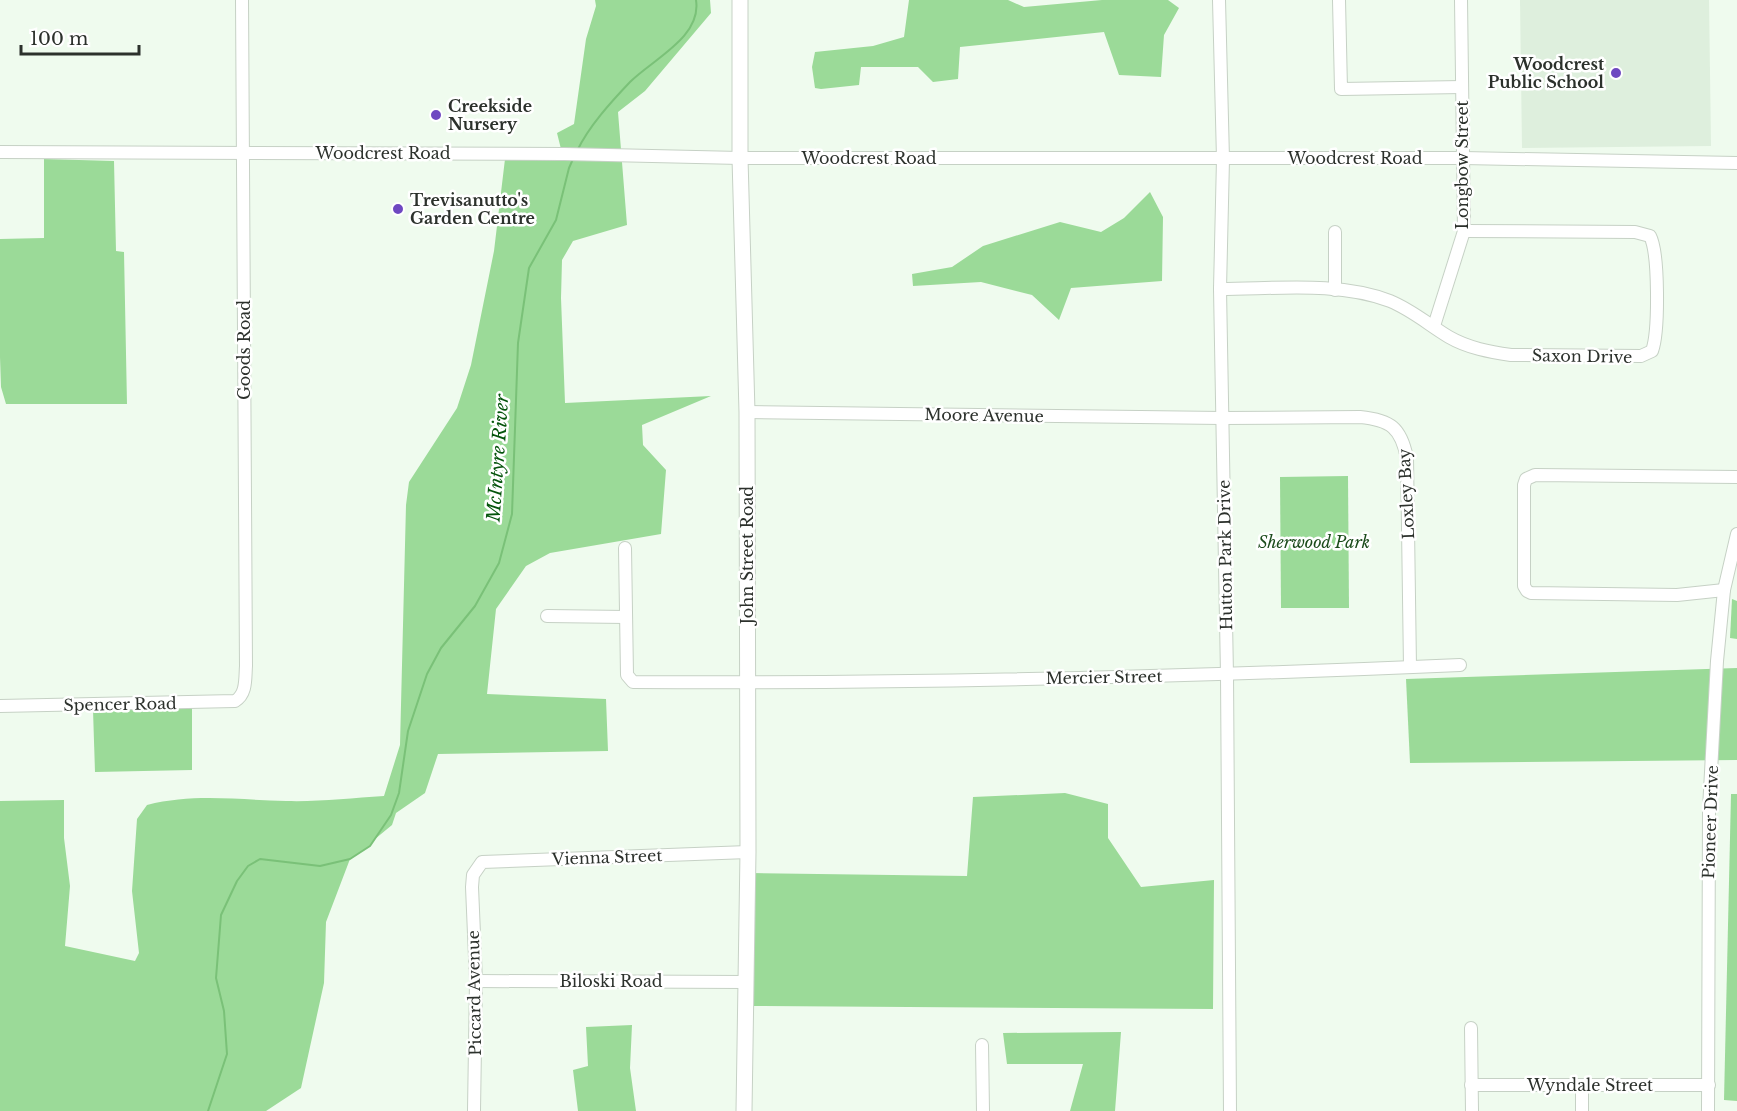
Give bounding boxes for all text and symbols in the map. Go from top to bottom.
scale bar [21,18,140,56]
text: 100 m [30,28,88,50]
place label: Woodcrest Public School [1488,54,1605,92]
marker: Woodcrest Public School [1609,66,1623,80]
place label: Creekside Nursery [448,96,532,134]
street label: Longbow Street [1452,100,1472,230]
marker: Creekside Nursery [429,108,443,122]
street label: Woodcrest Road [315,143,451,163]
street label: Woodcrest Road [801,148,937,168]
street label: Woodcrest Road [1287,148,1423,168]
place label: Trevisanutto's Garden Centre [410,190,535,228]
marker: Trevisanutto's Garden Centre [391,202,405,216]
street label: Goods Road [234,300,254,400]
street label: Saxon Drive [1532,345,1632,367]
water label: McIntyre River [483,393,513,523]
street label: Moore Avenue [924,404,1044,426]
street label: Loxley Bay [1394,447,1418,540]
street label: Hutton Park Drive [1214,480,1236,630]
street label: John Street Road [737,486,757,626]
park label: Sherwood Park [1258,532,1370,552]
street label: Mercier Street [1045,666,1163,688]
street label: Spencer Road [63,693,177,715]
street label: Pioneer Drive [1698,765,1722,879]
street label: Vienna Street [550,845,663,869]
street label: Piccard Avenue [463,930,485,1056]
street label: Biloski Road [559,971,663,991]
street label: Wyndale Street [1526,1075,1653,1095]

